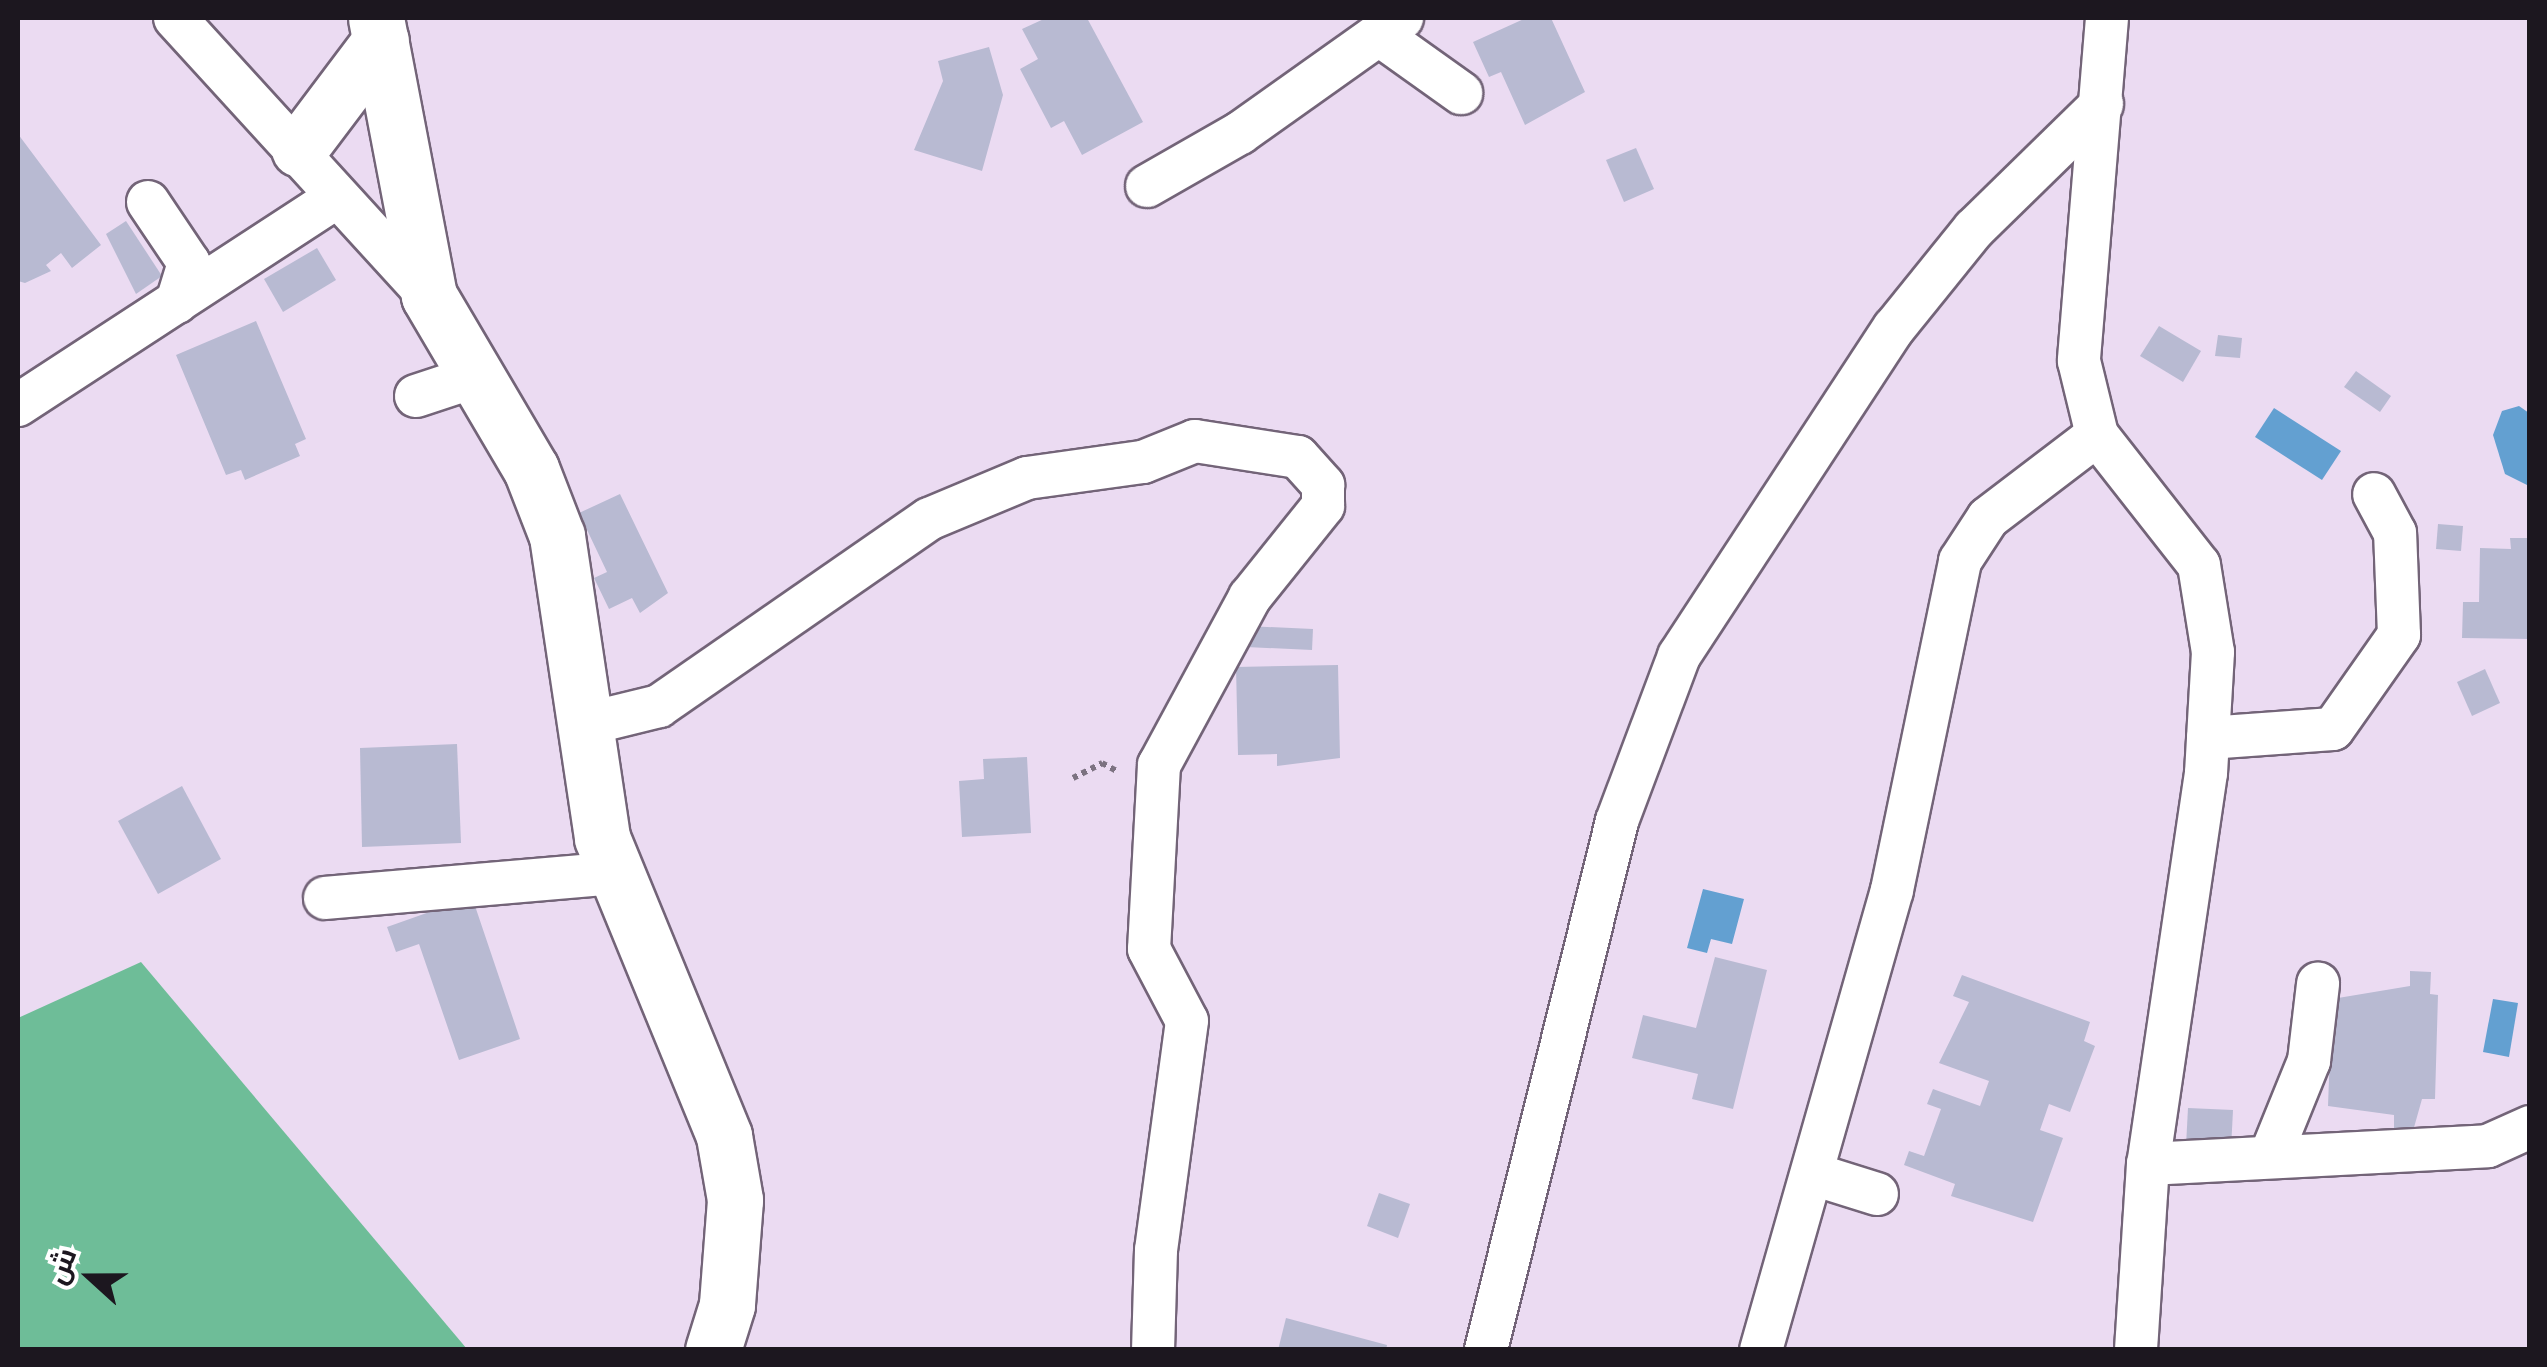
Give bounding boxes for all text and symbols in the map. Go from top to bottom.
north arrow [40,1227,140,1327]
text: ش [40,1243,84,1289]

